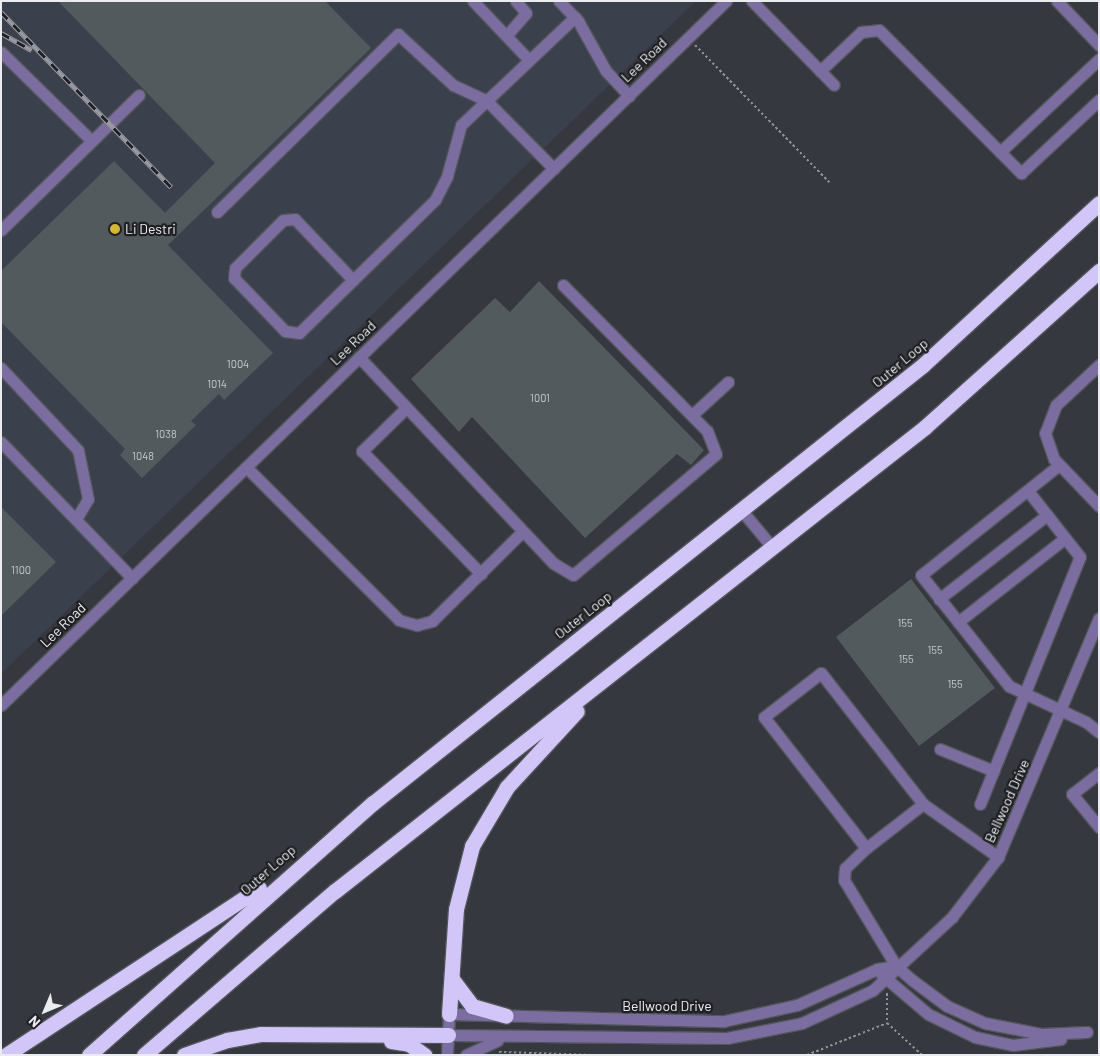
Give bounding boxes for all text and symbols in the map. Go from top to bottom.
street label: Lee Road [618,34,670,86]
place label: Li Destri [125,221,176,237]
marker: Li Destri [109,223,121,235]
street label: Lee Road [327,317,379,369]
street label: Outer Loop [869,335,931,391]
house number: 1004 [227,357,249,371]
house number: 1014 [207,377,227,391]
house number: 1001 [530,391,550,405]
house number: 1038 [155,427,177,441]
house number: 1048 [132,449,154,463]
house number: 1100 [11,563,31,577]
street label: Outer Loop [551,588,615,642]
street label: Lee Road [37,599,89,651]
house number: 155 [897,616,913,630]
house number: 155 [927,643,943,657]
house number: 155 [898,652,914,666]
house number: 155 [947,677,963,691]
street label: Bellwood Drive [981,757,1033,845]
street label: Outer Loop [237,842,299,898]
north arrow [20,986,70,1036]
street label: Bellwood Drive [622,998,712,1014]
text: N [25,1013,43,1031]

